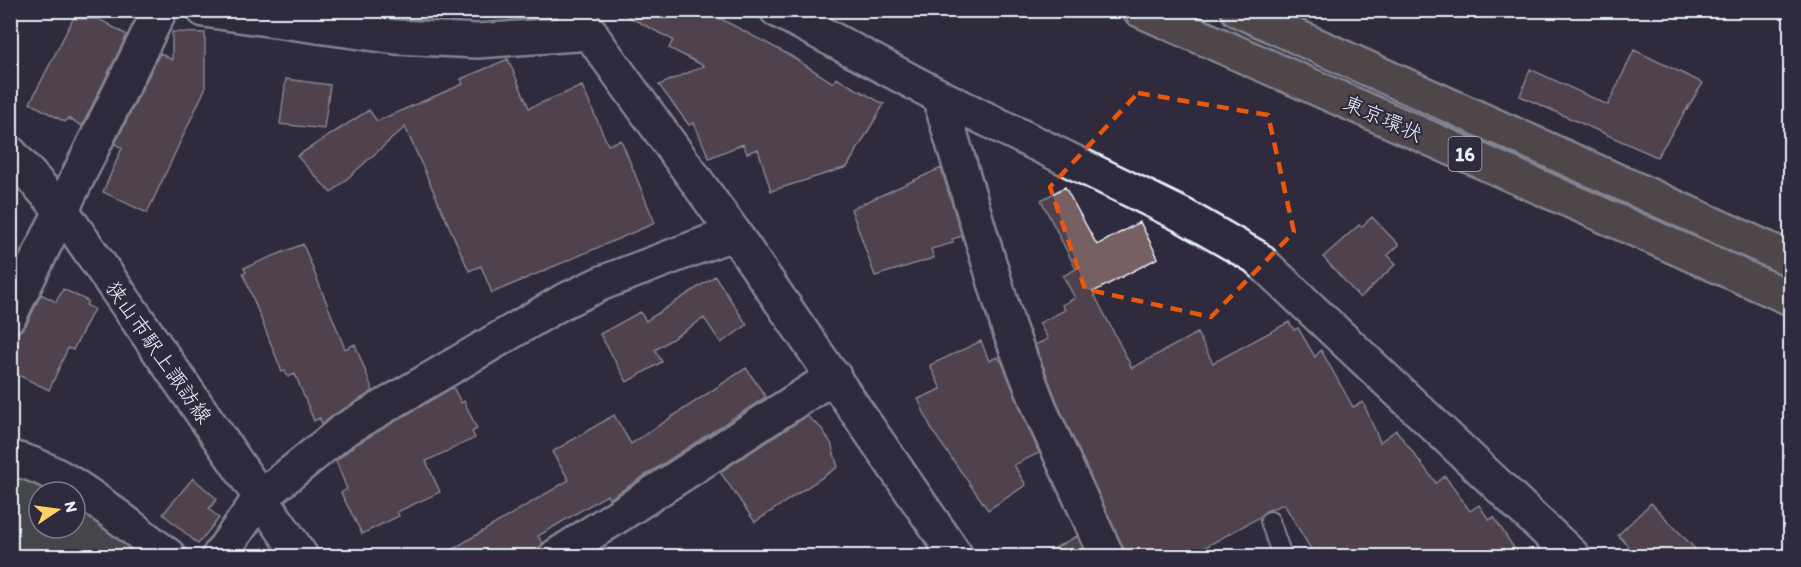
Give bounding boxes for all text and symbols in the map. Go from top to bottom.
street label: 東京環状 [1340,89,1426,147]
road number: 16 [1448,137,1482,171]
street label: 狭山市駅上諏訪線 [101,276,217,428]
north arrow [27,480,87,540]
text: N [61,499,82,514]

